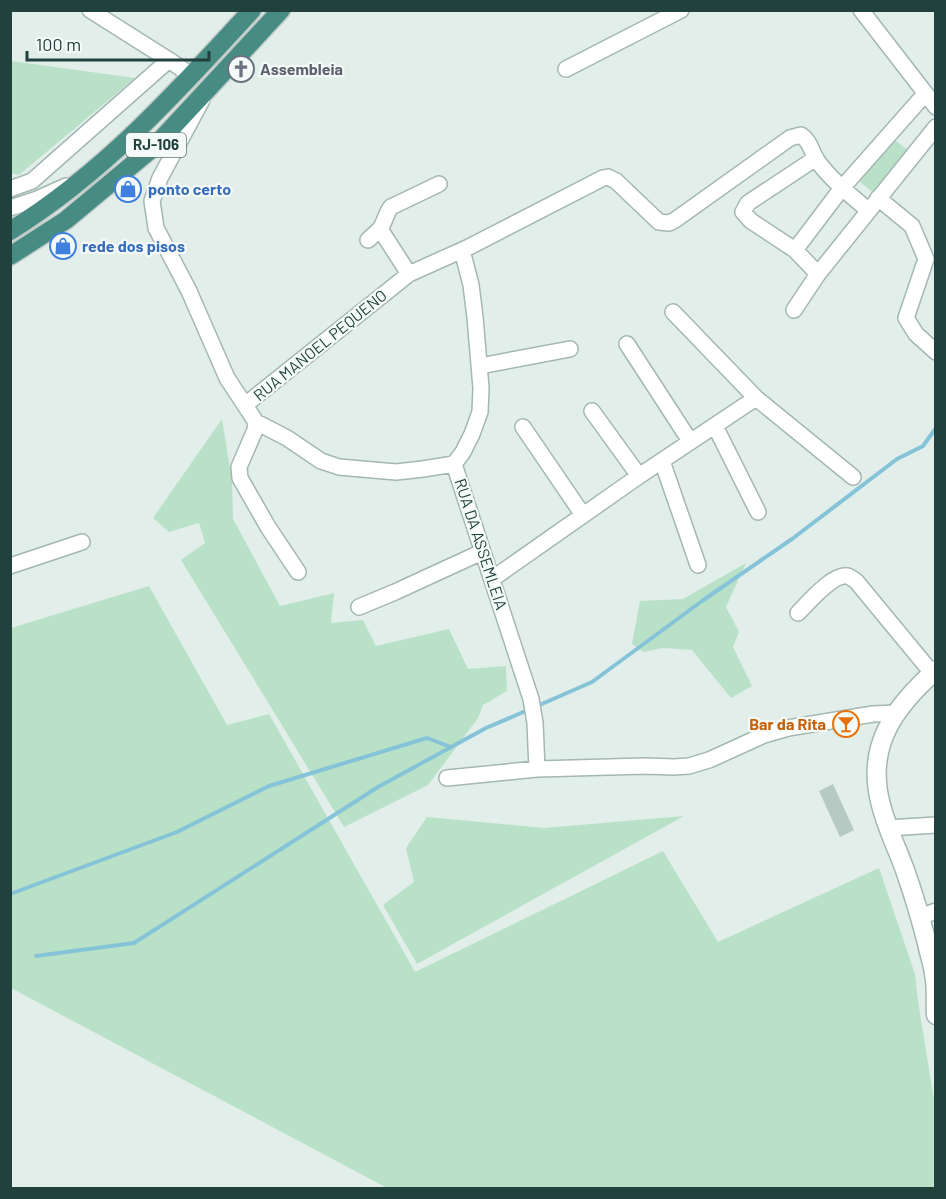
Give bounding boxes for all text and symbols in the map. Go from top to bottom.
scale bar [27,24,208,62]
text: 100 m [36,33,81,55]
church icon: Assembleia [226,54,256,84]
place label: Assembleia [260,59,343,78]
road number: RJ-106 [126,133,186,157]
shop icon: ponto certo [113,174,143,204]
place label: ponto certo [148,179,231,198]
shop icon: rede dos pisos [48,231,78,261]
place label: rede dos pisos [82,236,185,255]
street label: RUA MANOEL PEQUENO [249,285,390,404]
street label: RUA DA ASSEMLEIA [451,476,512,612]
bar icon: Bar da Rita [831,709,861,739]
place label: Bar da Rita [749,714,826,733]

